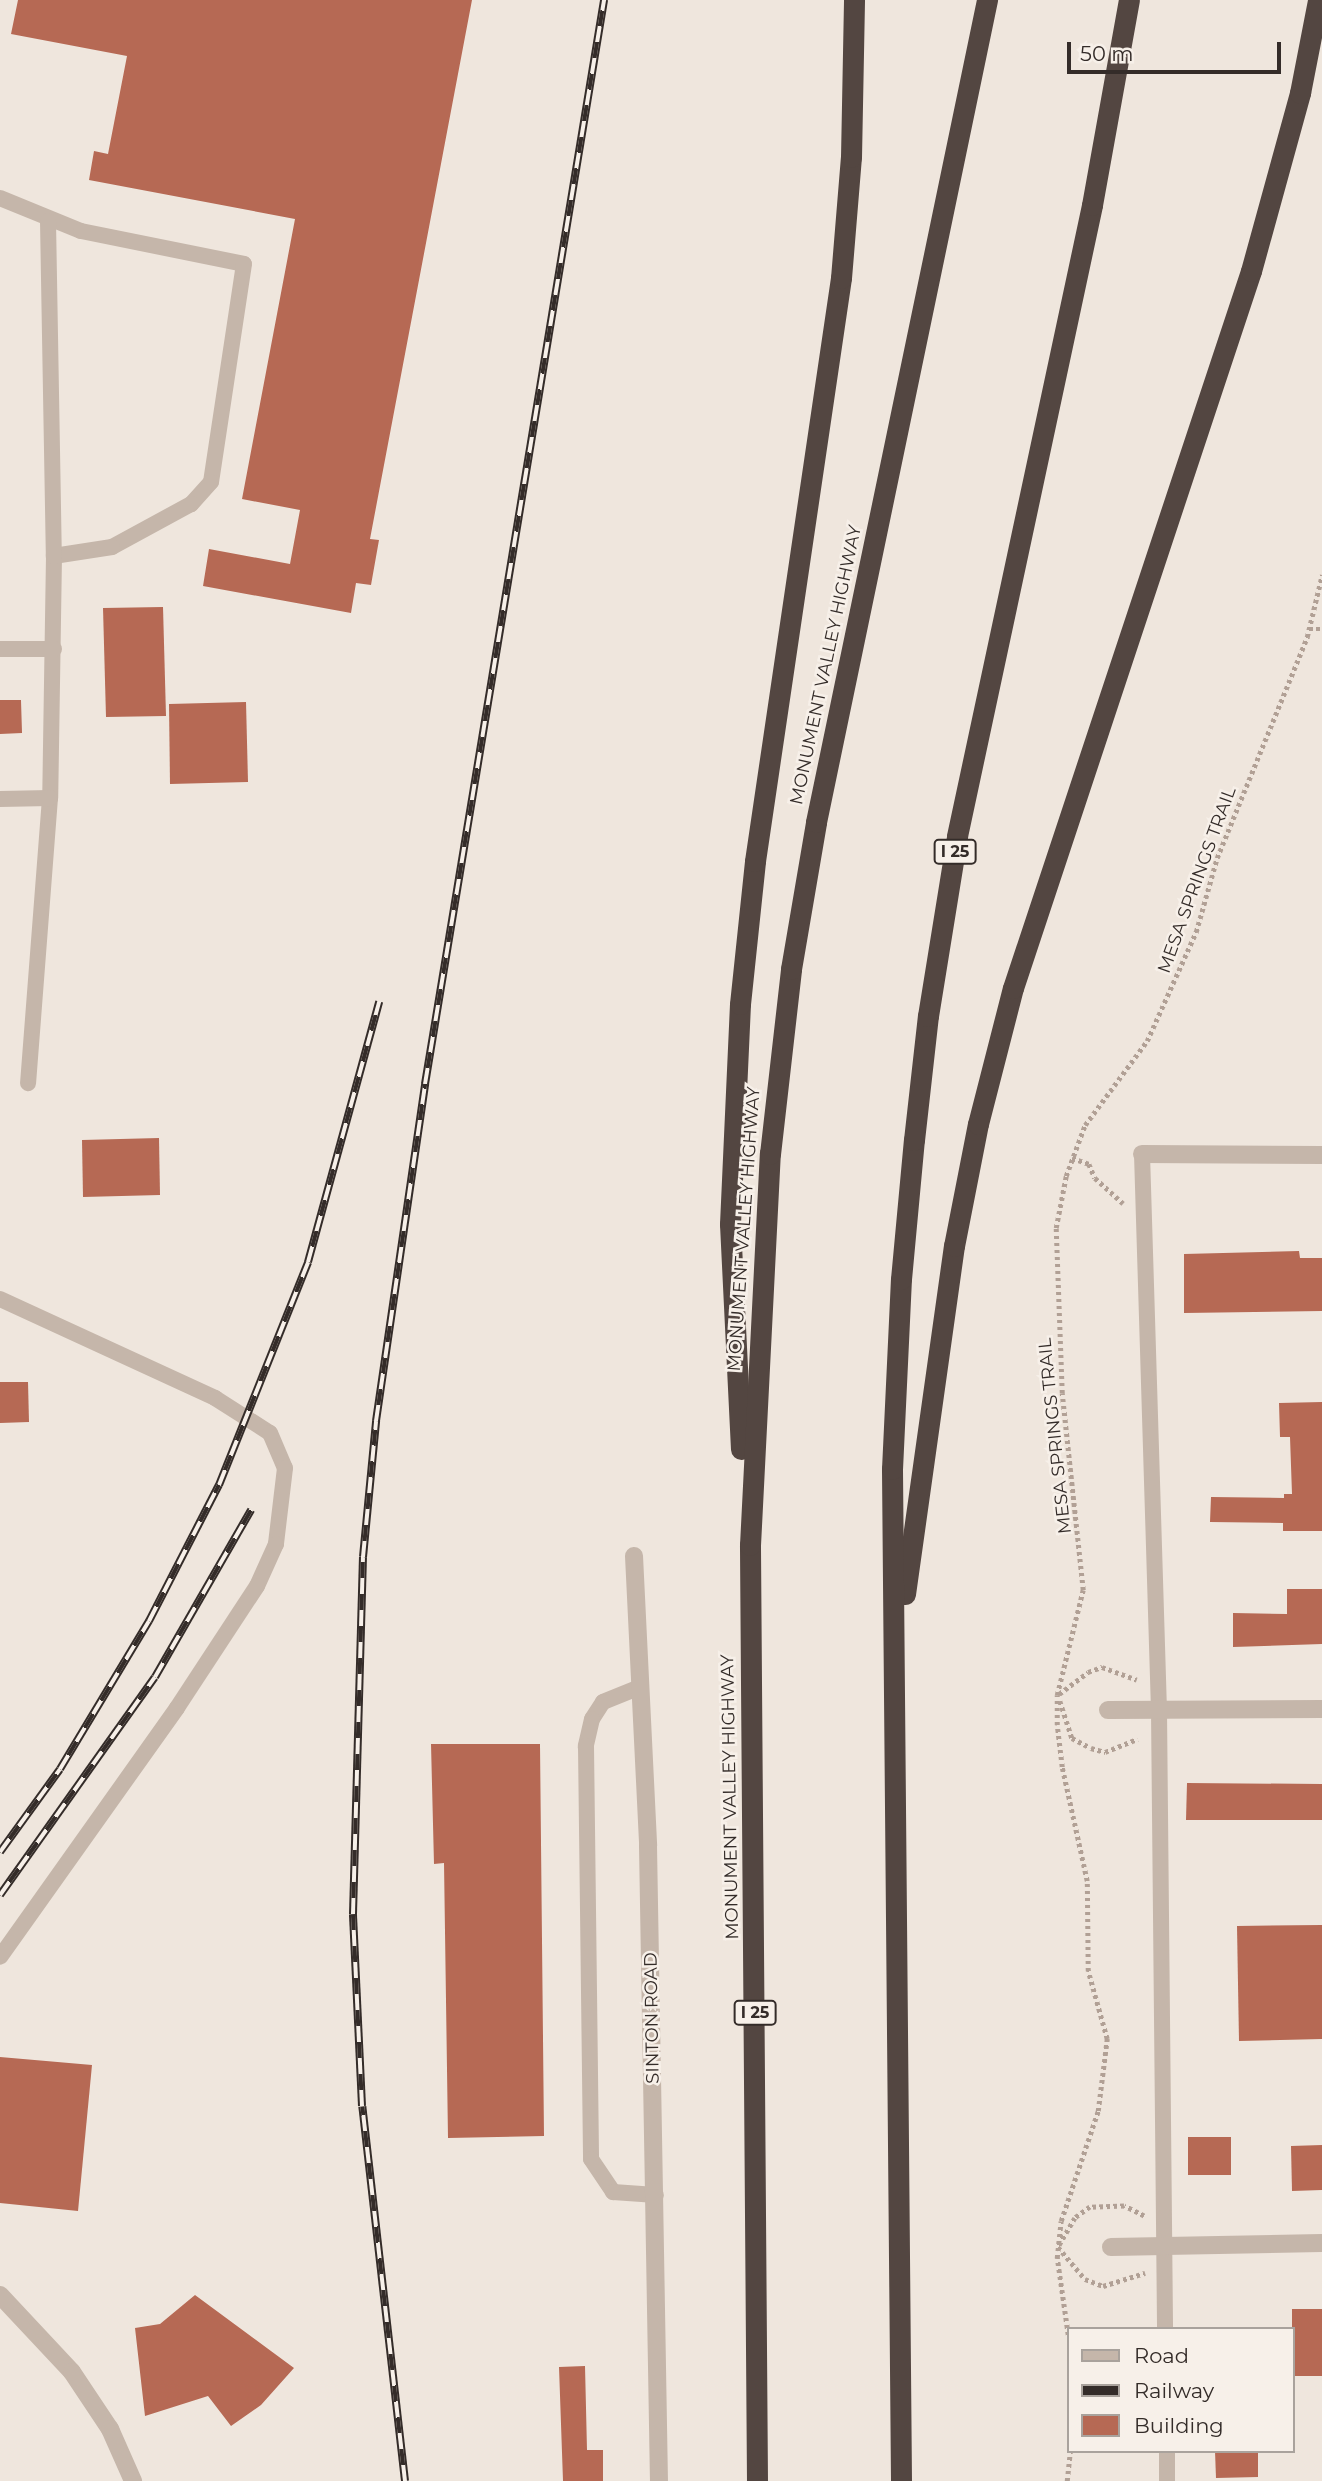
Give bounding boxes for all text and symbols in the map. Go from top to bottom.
scale bar [1070,28,1284,72]
text: 50 m [1080,41,1134,66]
street label: MONUMENT VALLEY HIGHWAY [786,523,866,807]
street label: MESA SPRINGS TRAIL [1153,784,1241,976]
road number: I 25 [932,839,978,864]
street label: MONUMENT VALLEY HIGHWAY [723,1086,765,1372]
street label: MESA SPRINGS TRAIL [1034,1337,1076,1535]
street label: MONUMENT VALLEY HIGHWAY [717,1654,743,1940]
street label: SINTON ROAD [640,1952,664,2084]
road number: I 25 [732,2000,778,2025]
legend [1066,2327,1294,2453]
text: Road [1134,2343,1189,2368]
text: Railway [1134,2378,1214,2403]
text: Building [1134,2413,1224,2438]

